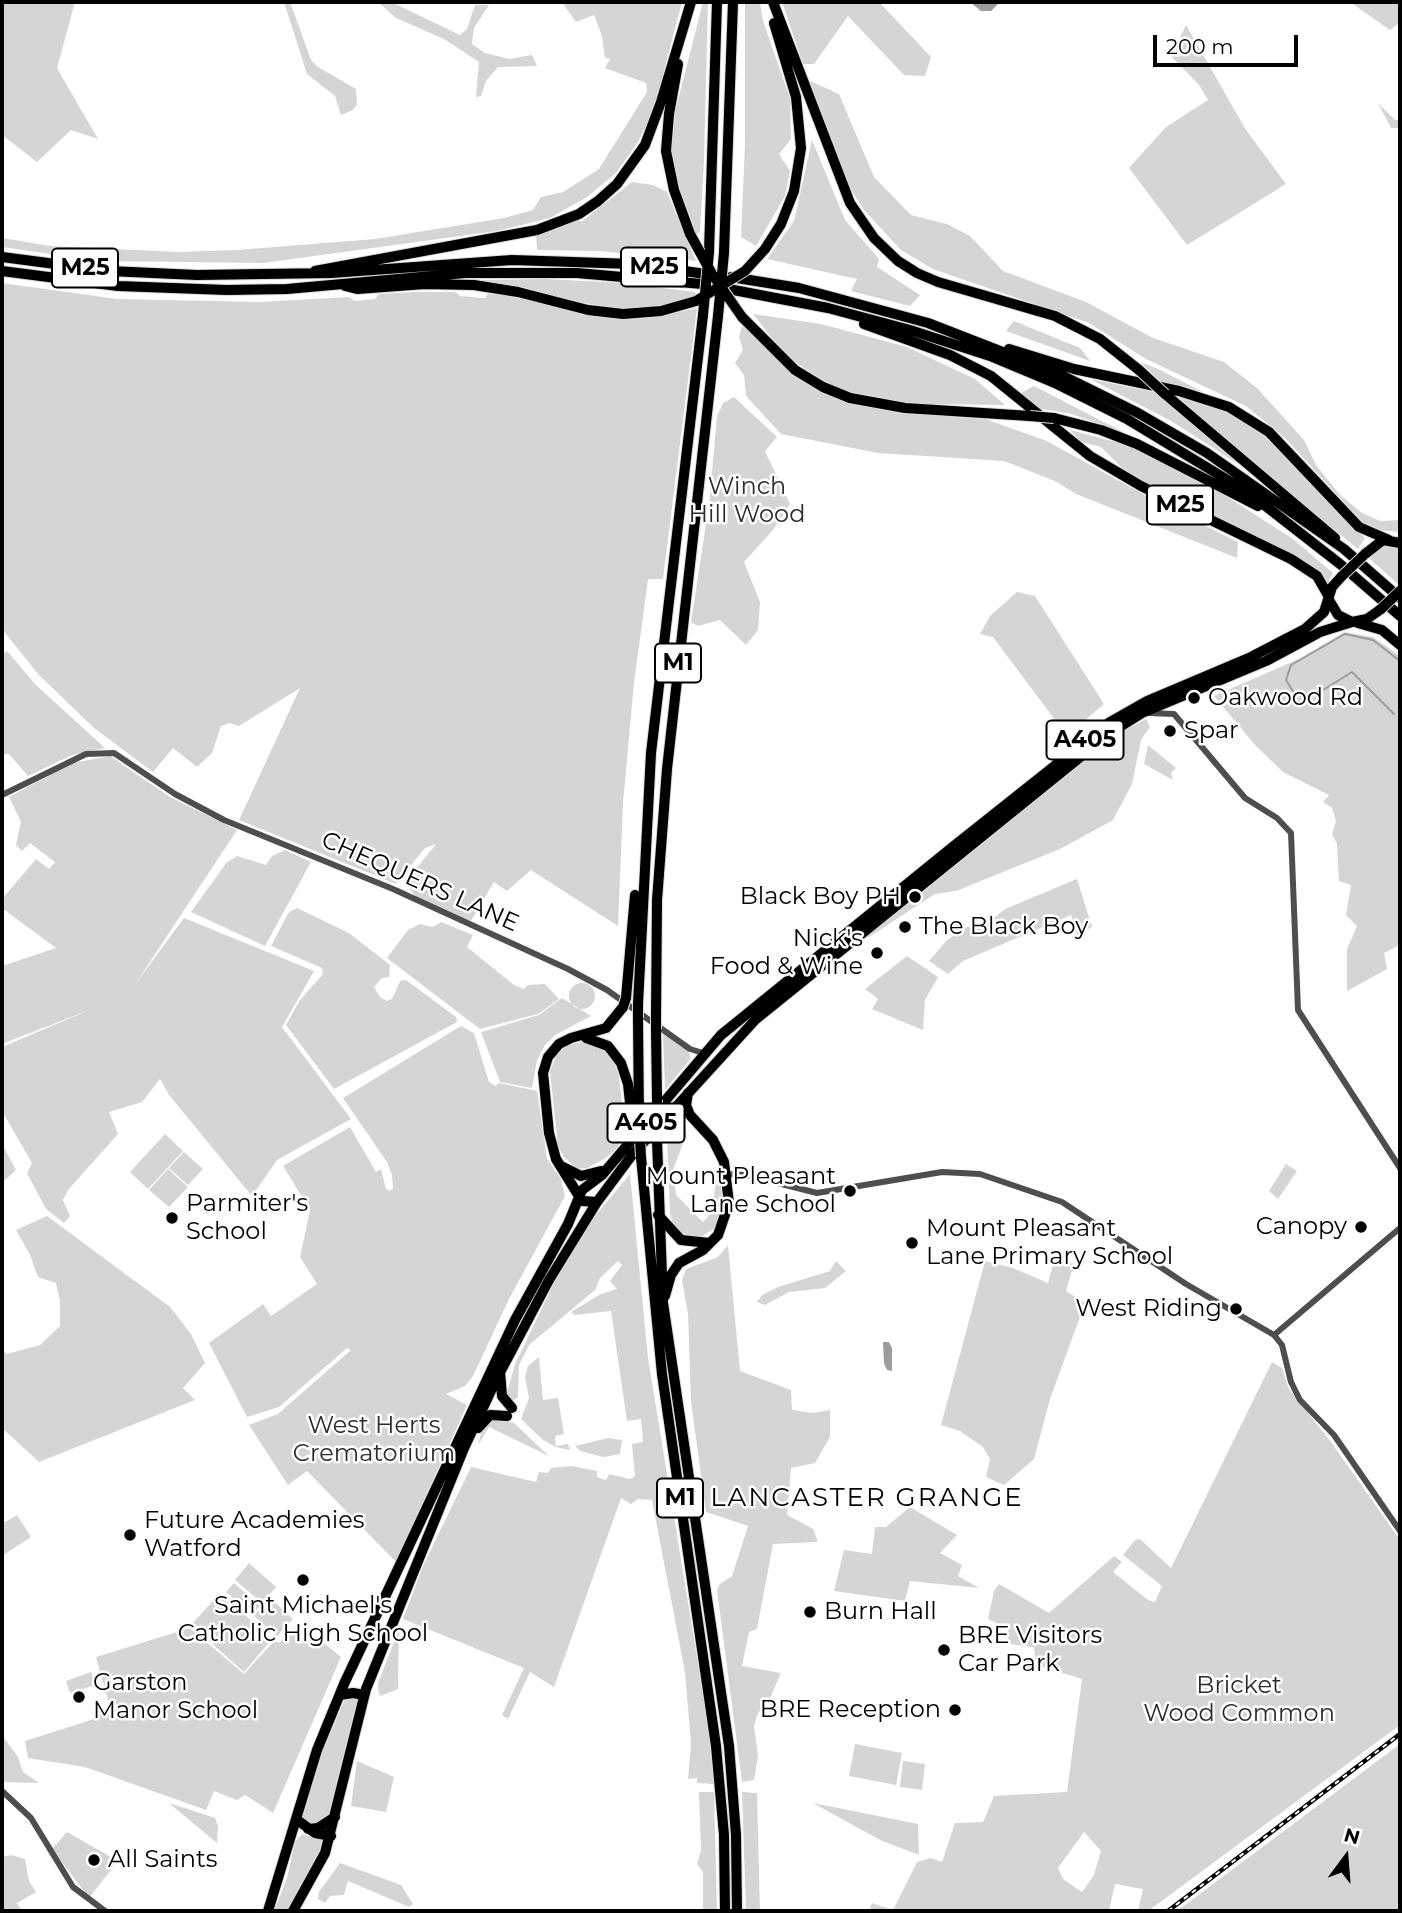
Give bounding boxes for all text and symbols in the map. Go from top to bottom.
scale bar [1157,21,1302,65]
text: 200 m [1166,34,1233,59]
road number: M25 [52,248,118,288]
road number: M25 [621,248,687,286]
park label: Winch Hill Wood [689,473,805,529]
road number: M25 [1147,485,1213,524]
road number: M1 [655,643,701,682]
place label: Oakwood Rd [1208,684,1363,712]
marker: Oakwood Rd [1186,690,1202,706]
place label: Spar [1184,717,1239,745]
road number: A405 [1046,720,1124,760]
marker: Spar [1162,723,1178,739]
street label: CHEQUERS LANE [317,826,523,938]
place label: Black Boy PH [740,883,901,911]
marker: Black Boy PH [907,889,923,905]
place label: The Black Boy [919,913,1088,941]
marker: The Black Boy [897,919,913,935]
place label: Nick's Food & Wine [710,925,863,981]
marker: Nick's Food & Wine [869,945,885,961]
road number: A405 [608,1104,684,1142]
place label: Mount Pleasant Lane School [646,1163,836,1219]
marker: Mount Pleasant Lane School [842,1183,858,1199]
place label: Parmiter's School [186,1190,308,1246]
marker: Parmiter's School [164,1210,180,1226]
place label: Canopy [1256,1213,1347,1241]
place label: Mount Pleasant Lane Primary School [926,1215,1173,1271]
marker: Canopy [1353,1219,1369,1235]
marker: Mount Pleasant Lane Primary School [904,1235,920,1251]
place label: West Riding [1075,1295,1222,1323]
marker: West Riding [1228,1301,1244,1317]
park label: West Herts Crematorium [293,1412,455,1468]
road number: M1 [657,1478,703,1518]
district label: LANCASTER GRANGE [712,1482,1022,1514]
place label: Future Academies Watford [144,1507,365,1563]
marker: Future Academies Watford [122,1527,138,1543]
marker: Saint Michael's Catholic High School [295,1572,311,1588]
place label: Saint Michael's Catholic High School [178,1592,428,1648]
place label: Burn Hall [824,1598,937,1626]
marker: Burn Hall [802,1604,818,1620]
place label: BRE Visitors Car Park [958,1622,1102,1678]
marker: BRE Visitors Car Park [936,1642,952,1658]
place label: Garston Manor School [93,1669,258,1725]
park label: Bricket Wood Common [1143,1672,1335,1728]
marker: Garston Manor School [71,1689,87,1705]
place label: BRE Reception [760,1696,941,1724]
marker: BRE Reception [947,1702,963,1718]
north arrow [1311,1822,1381,1892]
text: N [1341,1823,1362,1850]
place label: All Saints [108,1846,217,1874]
marker: All Saints [86,1852,102,1868]

